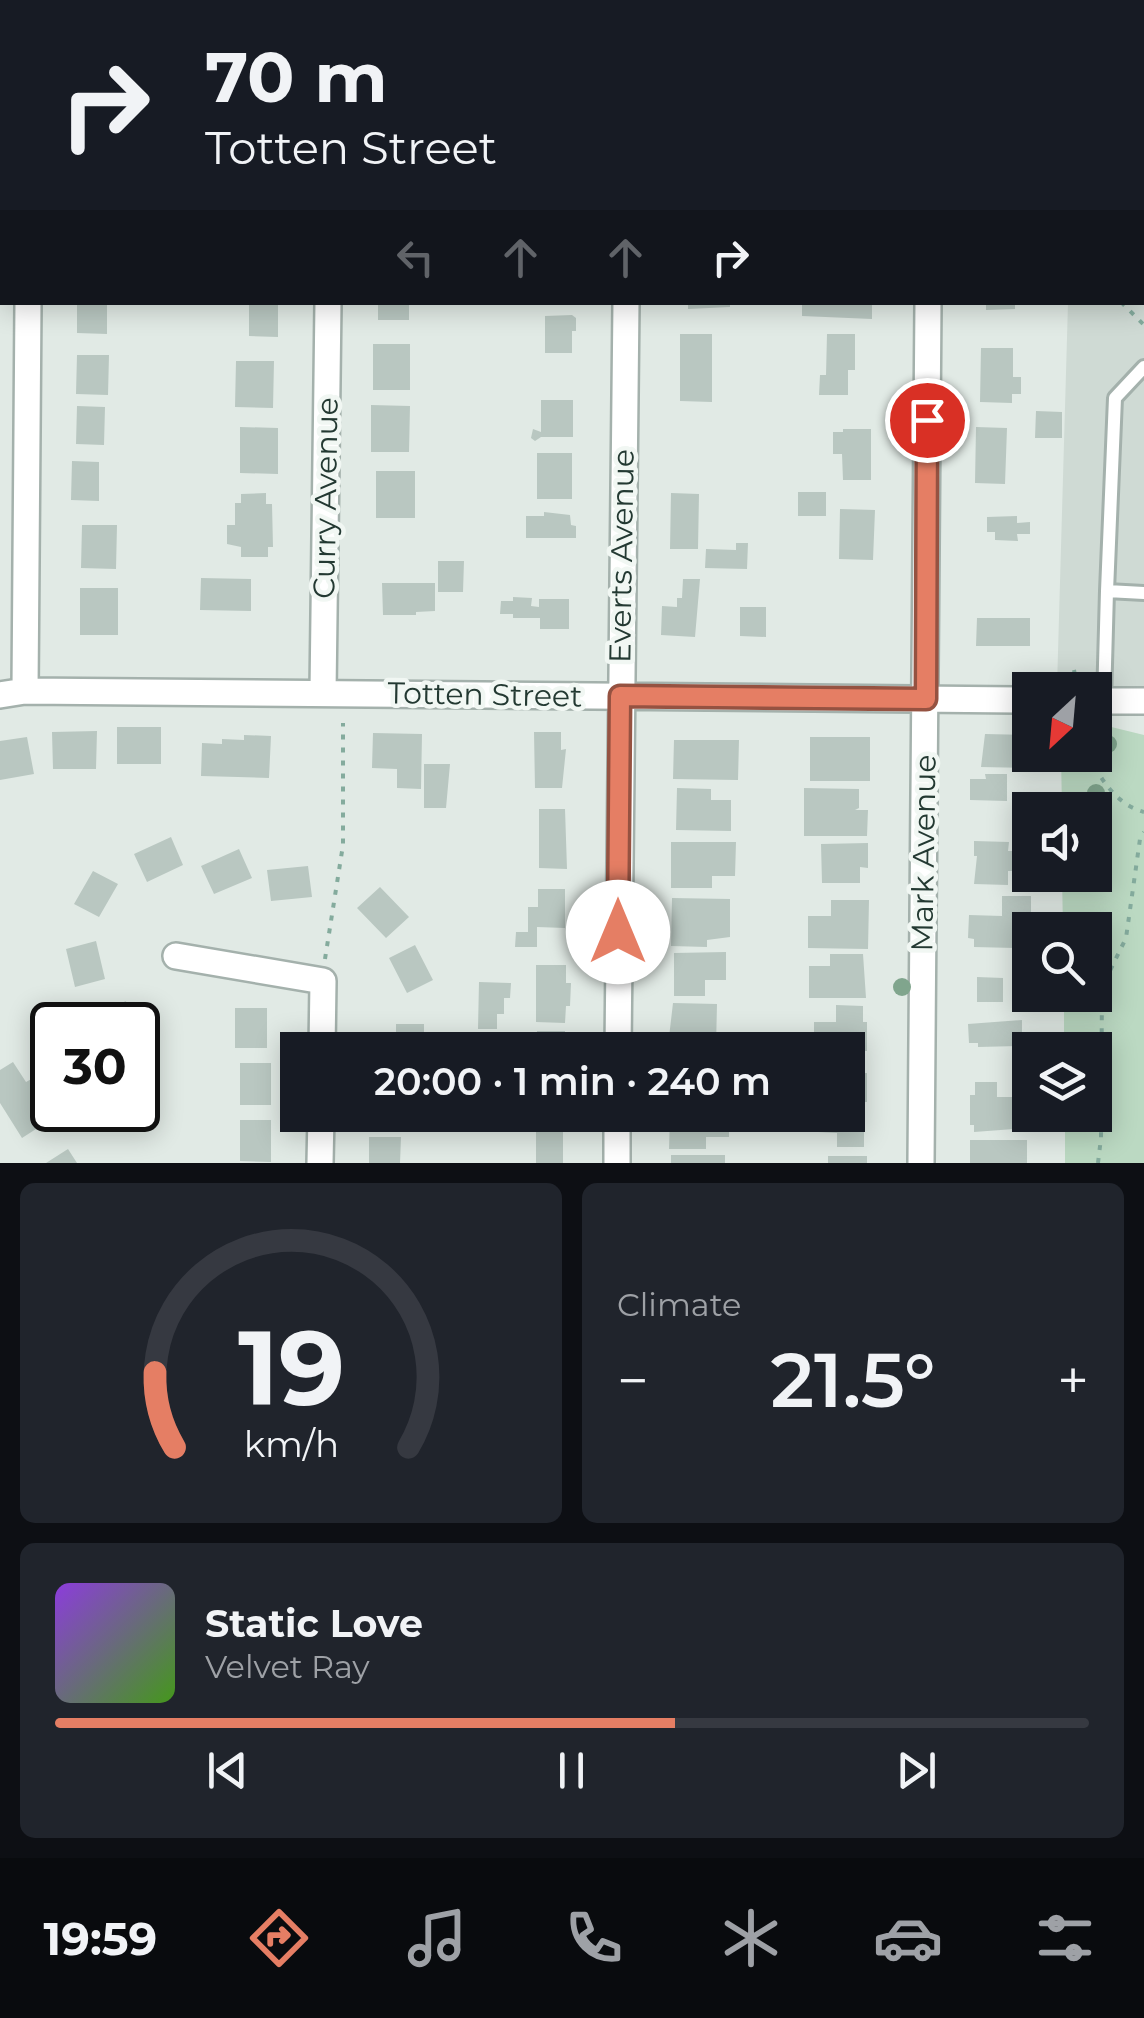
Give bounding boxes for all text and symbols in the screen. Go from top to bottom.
text: 70 m [205,34,388,120]
icon: right [40,40,170,170]
text: Totten Street [205,120,497,175]
icon: left [388,230,443,285]
icon: ahead [493,230,548,285]
icon: ahead [598,230,653,285]
icon: right [703,230,758,285]
pin [885,378,970,463]
icon: arrive [900,393,955,448]
street label: Curry Avenue [305,397,346,599]
street label: Everts Avenue [601,449,642,663]
north arrow [1012,672,1112,772]
map controls [1012,672,1112,1132]
street label: Totten Street [387,674,583,715]
street label: Mark Avenue [903,754,944,952]
button: sound [1012,792,1112,892]
position arrow [566,880,670,984]
button: search [1012,912,1112,1012]
speed limit sign: 30 [30,1002,160,1132]
button: layers [1012,1032,1112,1132]
text: 20:00 · 1 min · 240 m [374,1058,771,1105]
text: Climate [617,1285,741,1324]
text: 19 [237,1304,345,1431]
text: 21.5° [770,1334,936,1426]
text: − [617,1347,649,1414]
text: + [1057,1347,1089,1414]
text: km/h [243,1422,339,1466]
text: Static Love [205,1600,423,1647]
text: Velvet Ray [205,1647,370,1686]
icon: previous [200,1743,255,1798]
icon: pause [544,1743,599,1798]
icon: next [889,1743,944,1798]
icon: directions [244,1903,314,1973]
icon: music [402,1903,472,1973]
icon: phone [559,1903,629,1973]
icon: climate [716,1903,786,1973]
icon: car [873,1903,943,1973]
icon: filters [1030,1903,1100,1973]
text: 19:59 [44,1911,157,1966]

